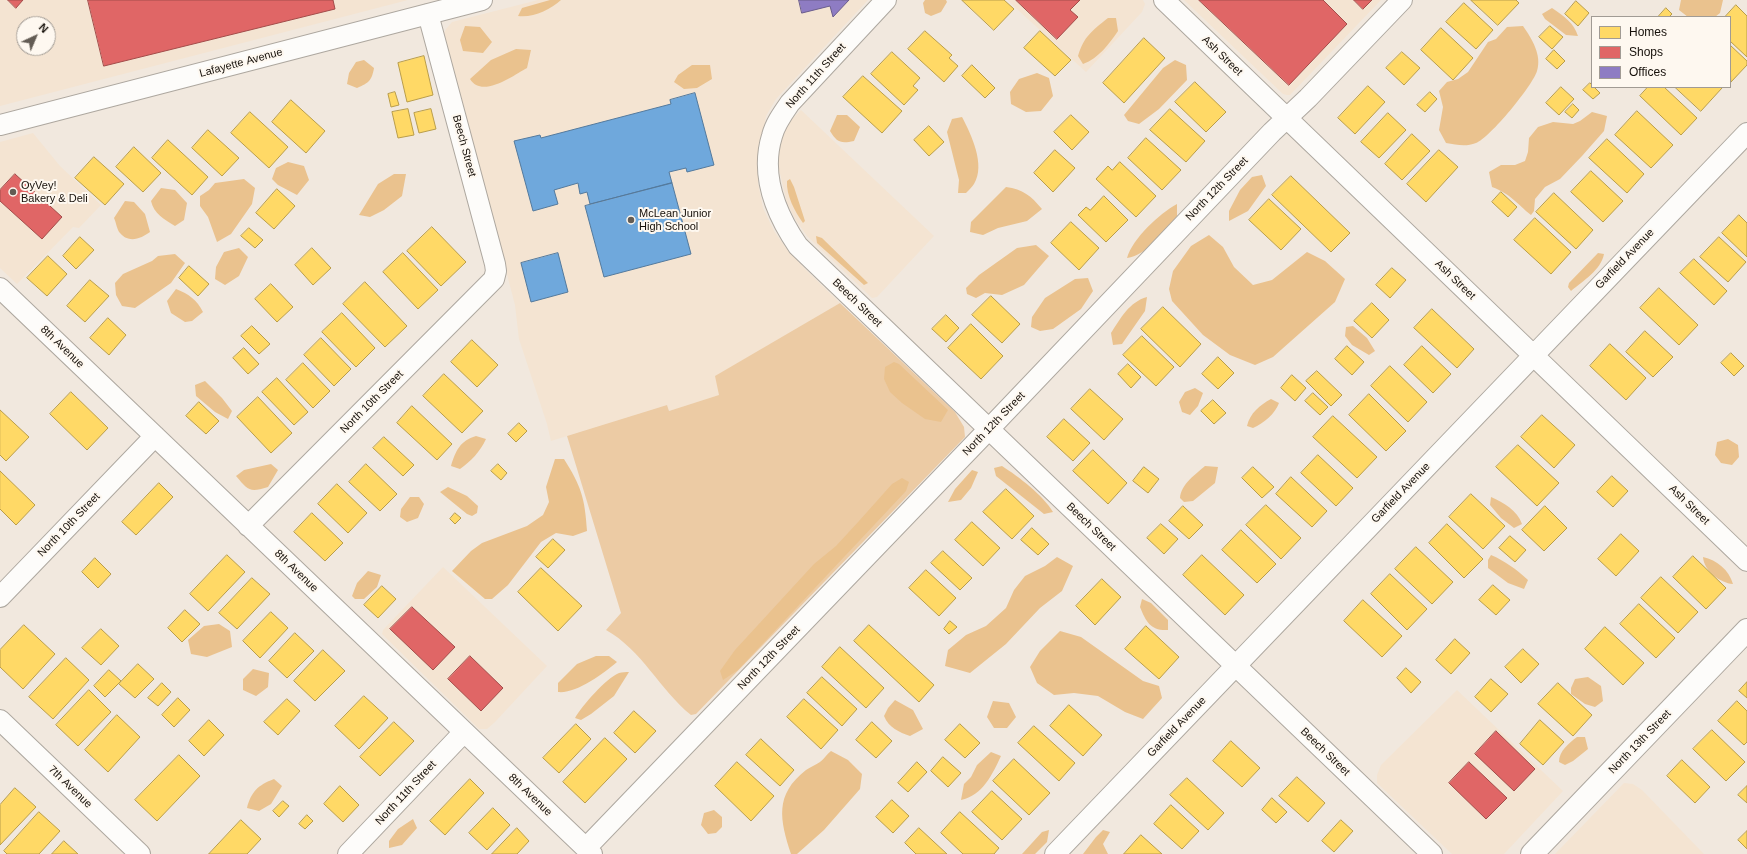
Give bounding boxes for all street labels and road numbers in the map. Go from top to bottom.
street label: Ash Street [1199,33,1245,79]
street label: North 11th Street [783,41,849,111]
street label: Lafayette Avenue [198,46,284,80]
street label: Beech Street [449,114,479,178]
street label: North 12th Street [1183,154,1251,224]
street label: Garfield Avenue [1593,226,1657,292]
street label: Ash Street [1432,257,1478,303]
street label: Beech Street [830,276,884,330]
street label: 8th Avenue [37,323,87,371]
street label: North 10th Street [338,368,406,436]
street label: North 12th Street [960,389,1028,459]
street label: Garfield Avenue [1369,460,1433,526]
street label: Ash Street [1666,482,1712,528]
street label: North 10th Street [35,490,103,560]
street label: Beech Street [1064,500,1118,554]
street label: 8th Avenue [271,547,321,595]
street label: North 12th Street [735,623,803,693]
street label: Garfield Avenue [1145,694,1209,760]
street label: North 13th Street [1606,707,1674,777]
street label: Beech Street [1298,725,1352,779]
street label: North 11th Street [373,758,439,828]
street label: 7th Avenue [45,763,95,811]
street label: 8th Avenue [505,771,555,819]

